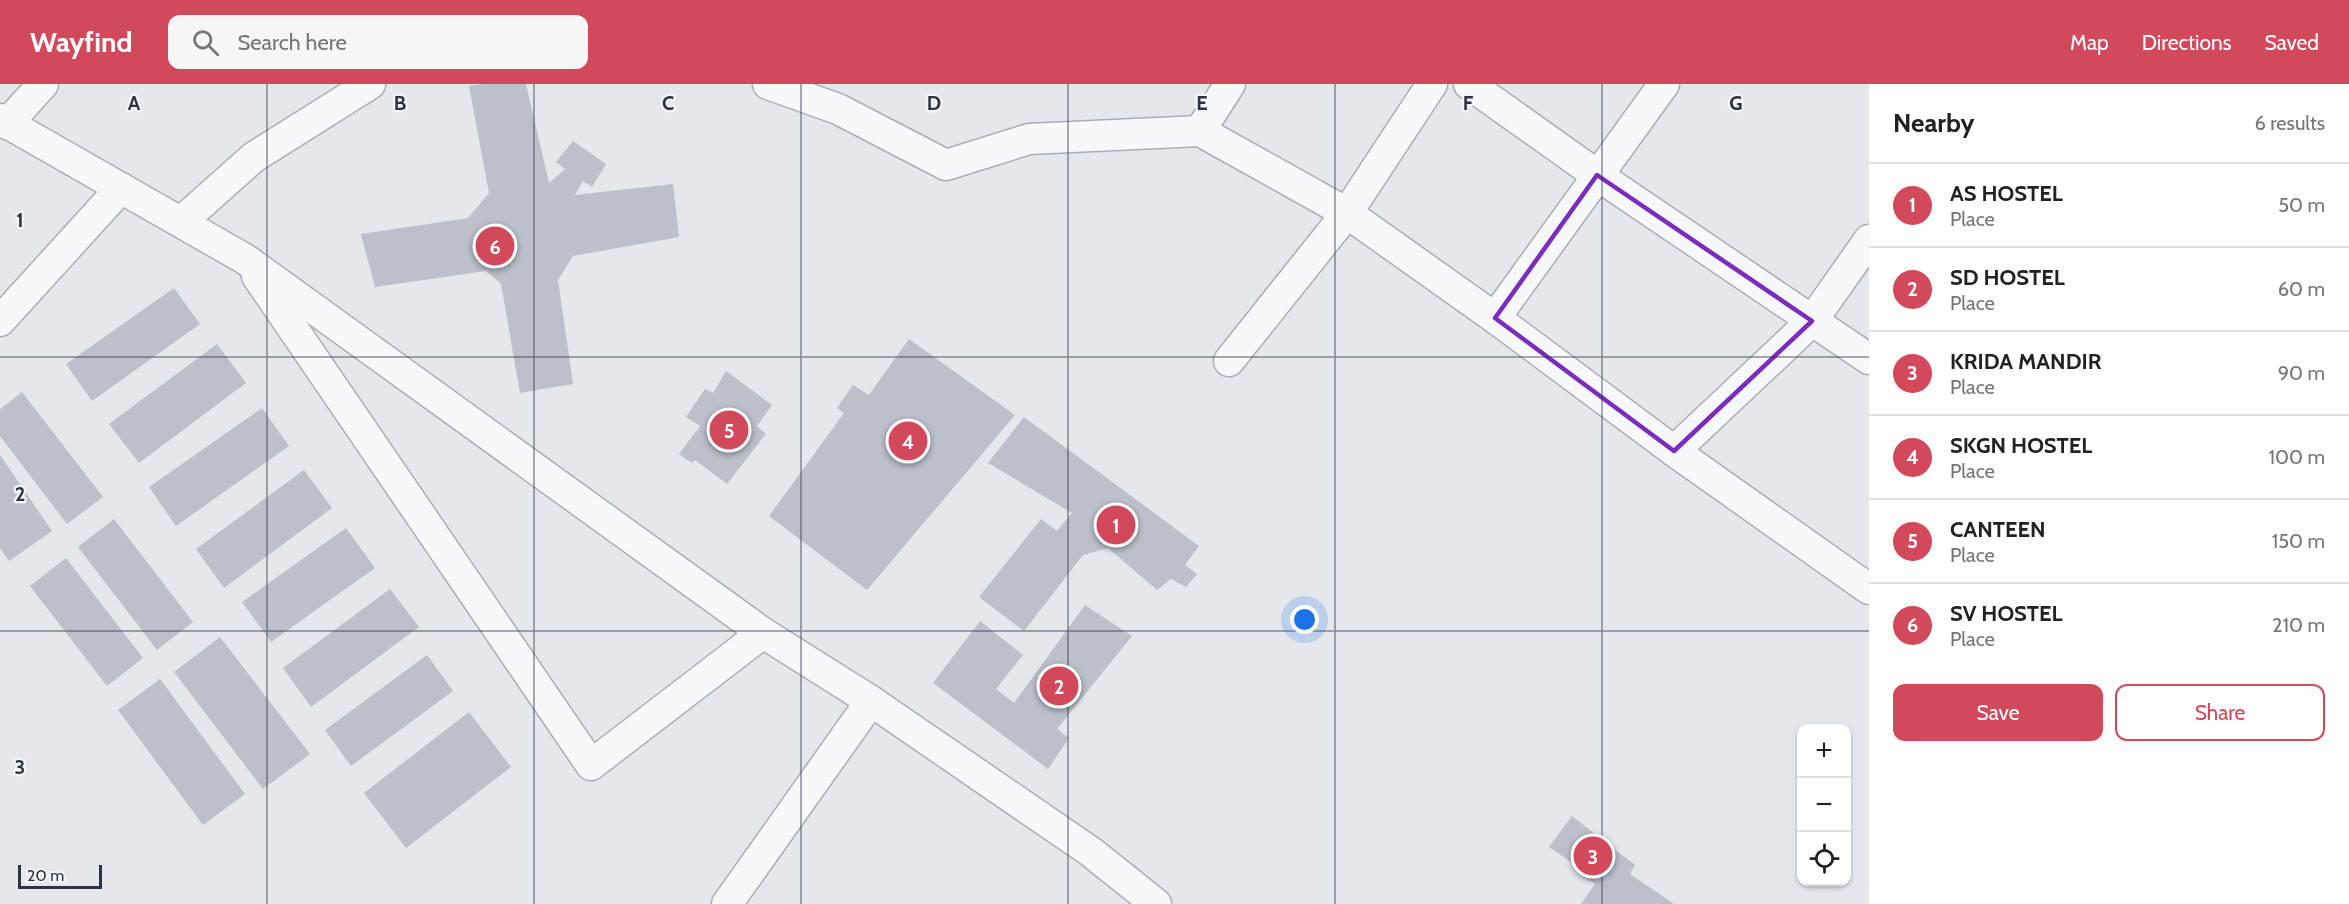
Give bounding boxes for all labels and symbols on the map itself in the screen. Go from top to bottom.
text: A [128,91,141,115]
text: B [394,91,406,115]
text: C [662,91,674,115]
text: D [927,91,941,115]
text: E [1196,91,1208,115]
text: F [1463,91,1474,115]
text: G [1729,91,1743,115]
text: 1 [16,208,24,232]
pin: 6 [476,224,514,268]
pin: 5 [710,408,748,452]
pin: 4 [888,418,928,464]
text: 2 [15,482,25,506]
pin: 1 [1096,502,1136,548]
your location [1290,605,1319,634]
pin: 2 [1040,664,1078,708]
text: 3 [15,755,25,779]
pin: 3 [1574,834,1612,878]
scale bar [18,862,102,890]

